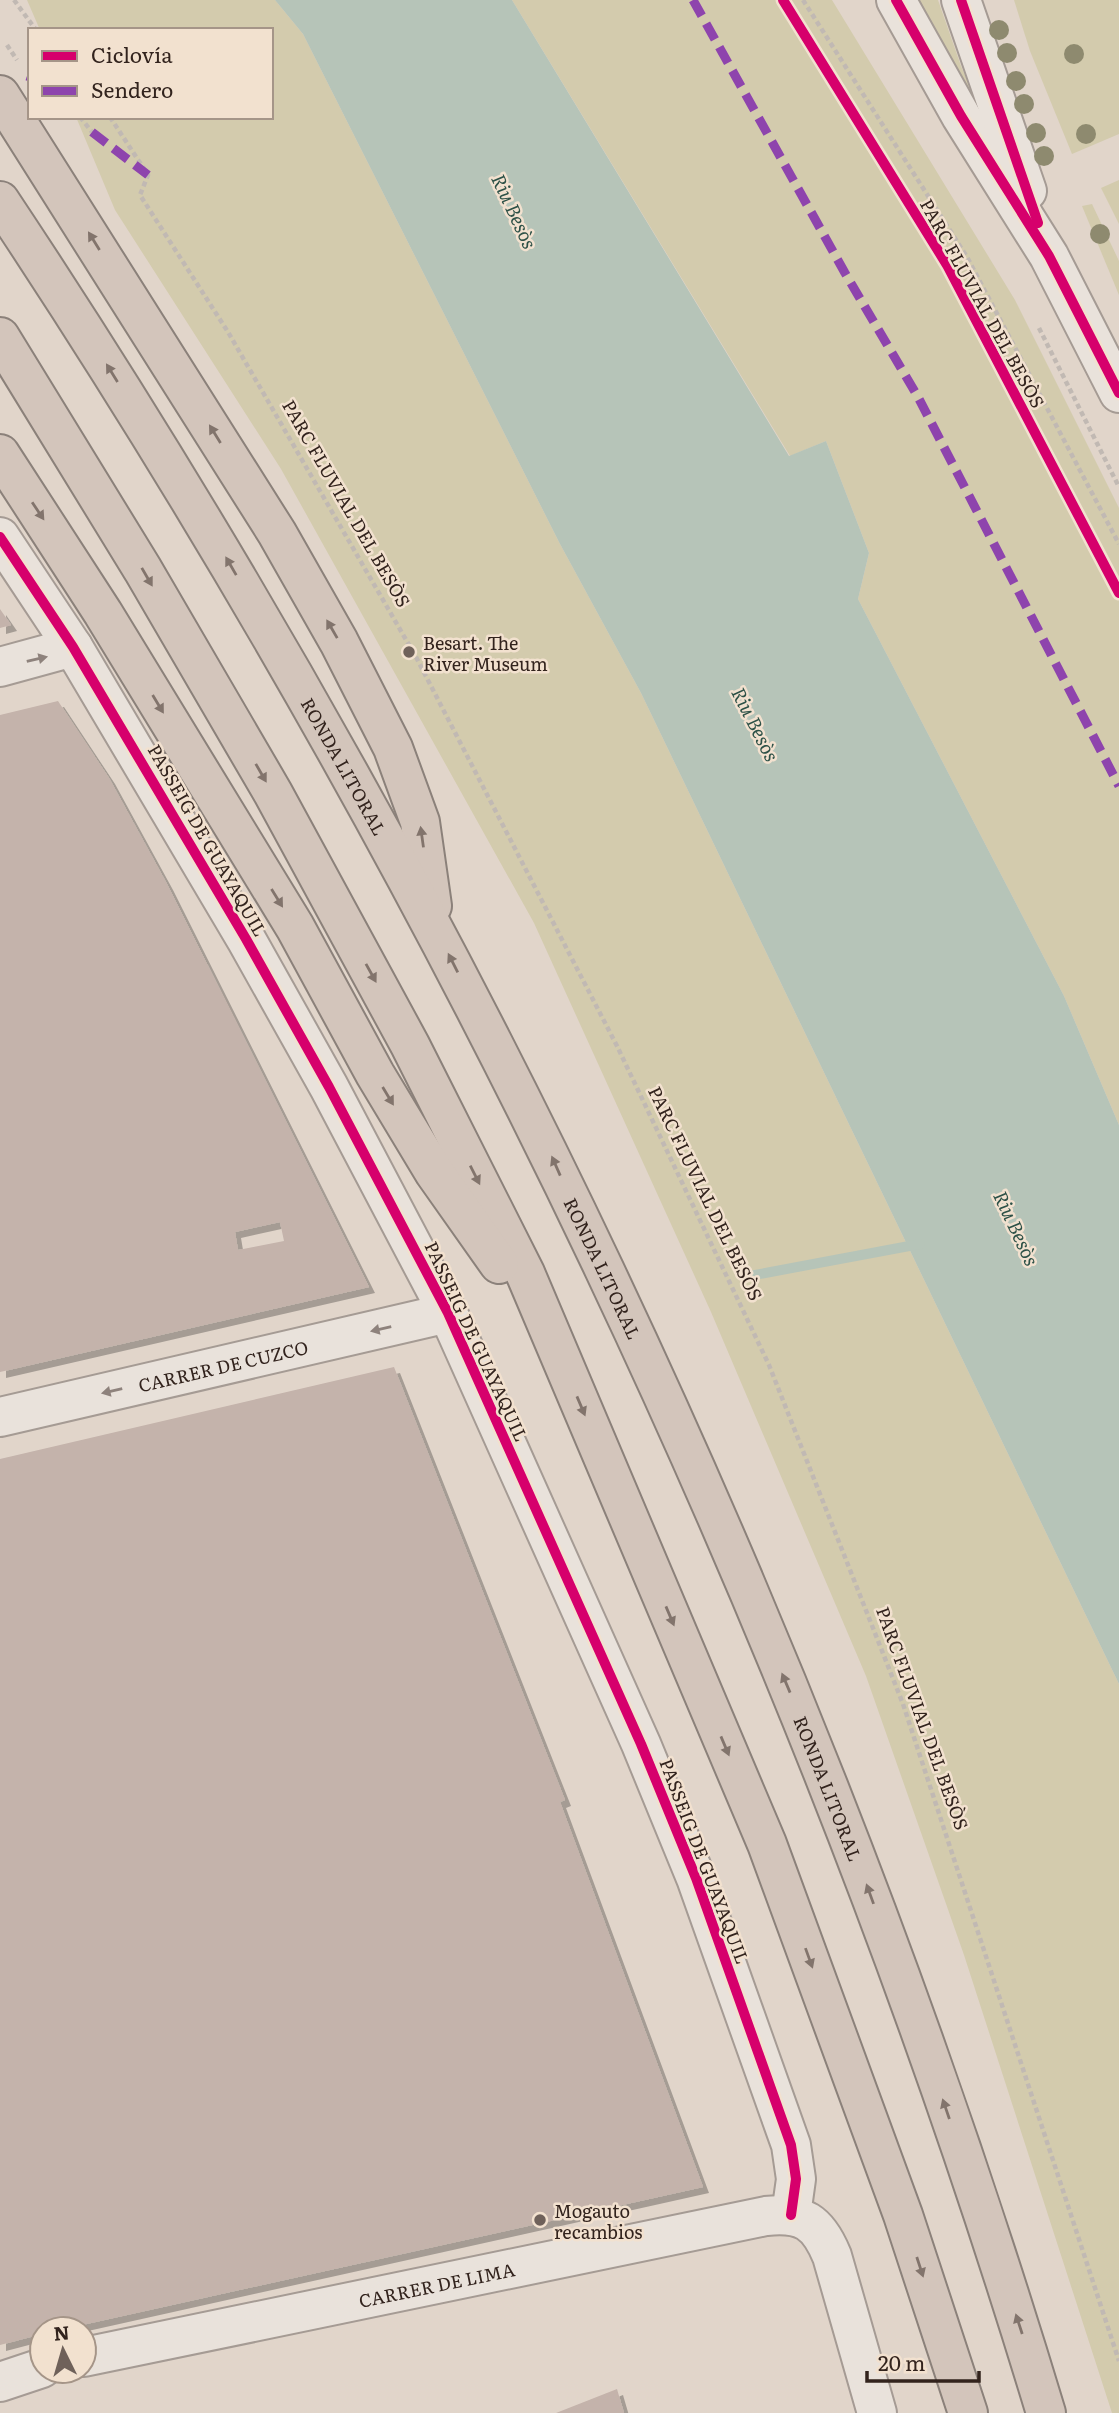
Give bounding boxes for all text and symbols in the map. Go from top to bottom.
legend [28,28,273,119]
text: Ciclovía [91,38,173,69]
text: Sendero [91,73,173,104]
water label: Riu Besòs [485,169,545,253]
street label: PARC FLUVIAL DEL BESÒS [914,193,1052,413]
one-way arrow [87,231,100,251]
one-way arrow [106,363,119,382]
street label: PARC FLUVIAL DEL BESÒS [276,394,418,612]
one-way arrow [208,424,221,444]
one-way arrow [32,501,45,520]
one-way arrow [225,557,238,576]
one-way arrow [141,567,153,586]
one-way arrow [326,619,338,638]
place label: Besart. The River Museum [423,629,548,677]
marker: Besart. The River Museum [401,644,417,660]
one-way arrow [26,653,48,664]
water label: Riu Besòs [725,682,787,766]
street label: RONDA LITORAL [295,692,394,840]
one-way arrow [152,694,165,713]
street label: PASSEIG DE GUAYAQUIL [142,739,274,941]
one-way arrow [255,764,268,783]
one-way arrow [416,825,427,847]
one-way arrow [271,888,284,907]
one-way arrow [447,953,459,973]
one-way arrow [365,963,377,982]
street label: PARC FLUVIAL DEL BESÒS [642,1081,770,1305]
one-way arrow [382,1087,395,1106]
one-way arrow [550,1156,562,1176]
one-way arrow [470,1165,481,1185]
water label: Riu Besòs [987,1186,1047,1270]
street label: RONDA LITORAL [558,1193,649,1344]
street label: PASSEIG DE GUAYAQUIL [419,1236,535,1446]
one-way arrow [370,1324,392,1335]
street label: CARRER DE CUZCO [136,1332,311,1398]
one-way arrow [101,1386,123,1397]
one-way arrow [575,1396,587,1416]
street label: PARC FLUVIAL DEL BESÒS [870,1603,976,1833]
one-way arrow [664,1605,675,1626]
one-way arrow [780,1673,791,1694]
street label: RONDA LITORAL [788,1712,870,1865]
one-way arrow [719,1736,731,1756]
street label: PASSEIG DE GUAYAQUIL [653,1754,757,1968]
one-way arrow [864,1884,875,1905]
one-way arrow [804,1947,815,1968]
one-way arrow [940,2098,951,2119]
place label: Mogauto recambios [554,2197,642,2245]
marker: Mogauto recambios [532,2212,548,2228]
street label: CARRER DE LIMA [356,2255,517,2313]
one-way arrow [915,2256,926,2277]
one-way arrow [1013,2314,1023,2335]
north arrow [28,2315,98,2385]
text: N [52,2317,71,2347]
scale bar [867,2340,979,2384]
text: 20 m [878,2346,925,2377]

